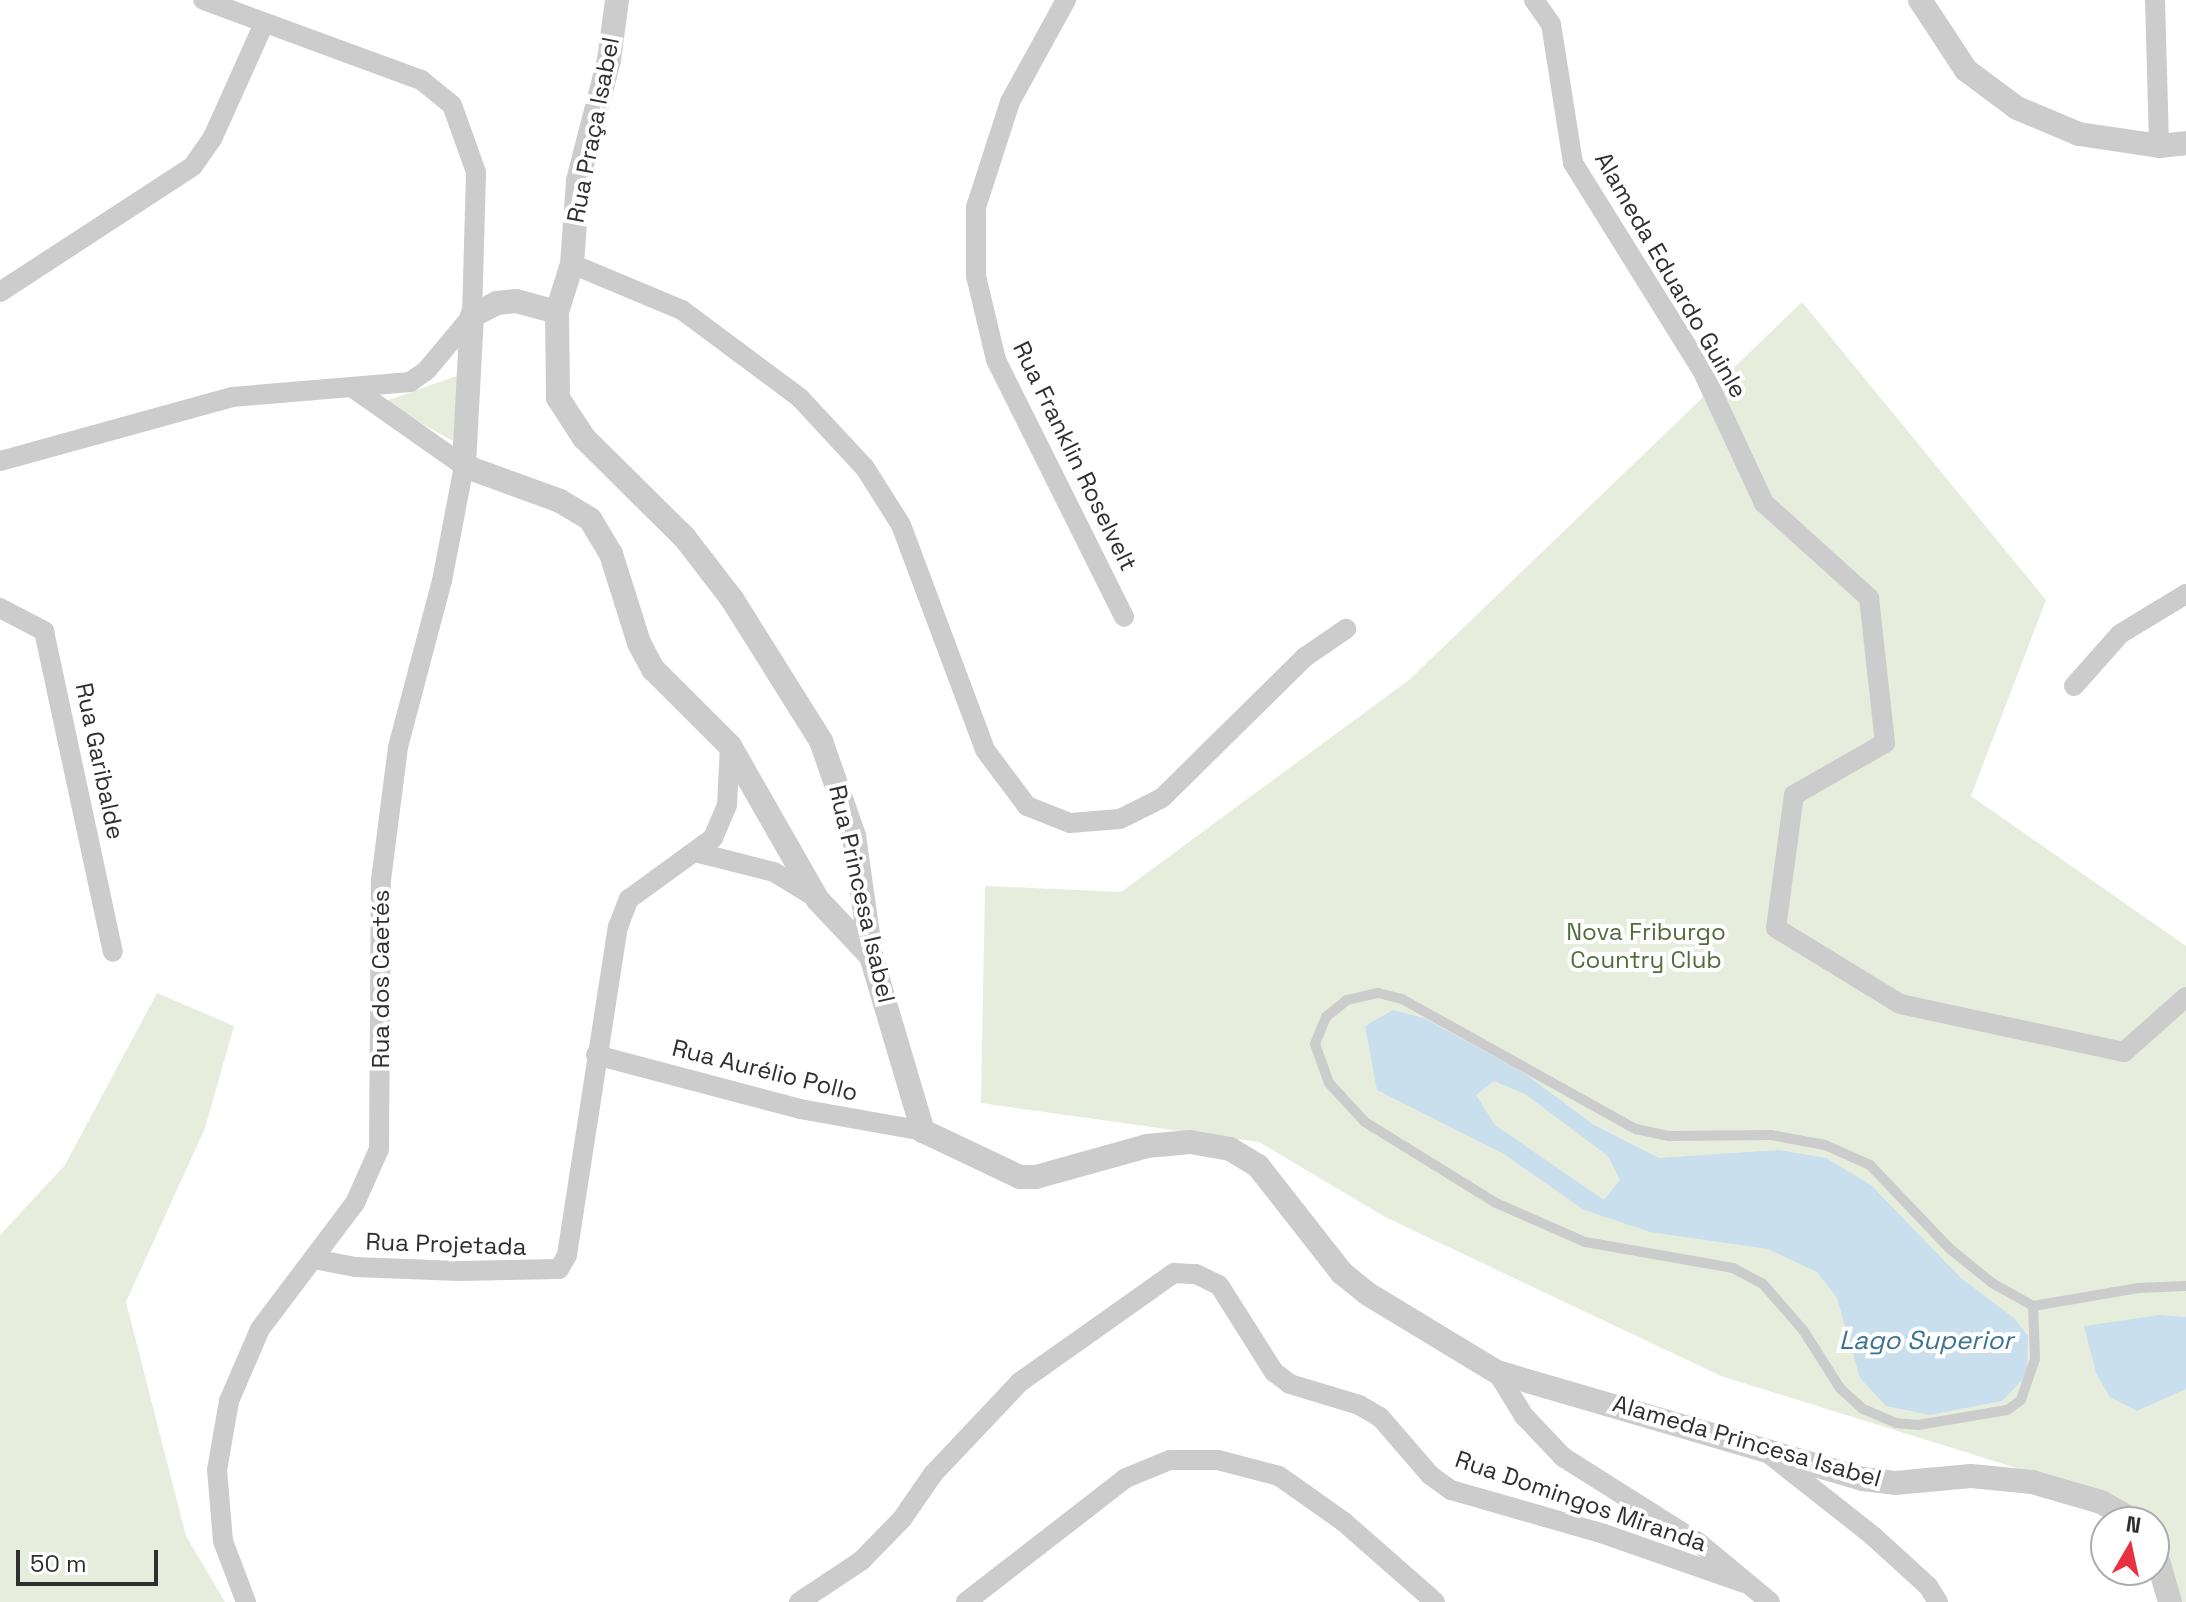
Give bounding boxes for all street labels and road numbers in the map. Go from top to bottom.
street label: Rua Praça Isabel [561,35,625,225]
street label: Alameda Eduardo Guinle [1589,147,1753,403]
street label: Rua Franklin Roselvelt [1007,337,1143,575]
street label: Rua Garibalde [69,680,131,842]
street label: Rua Princesa Isabel [823,782,901,1006]
street label: Rua dos Caetés [367,890,395,1068]
street label: Rua Aurélio Pollo [669,1033,861,1107]
street label: Rua Projetada [365,1227,527,1261]
street label: Alameda Princesa Isabel [1609,1389,1885,1493]
street label: Rua Domingos Miranda [1452,1444,1710,1558]

